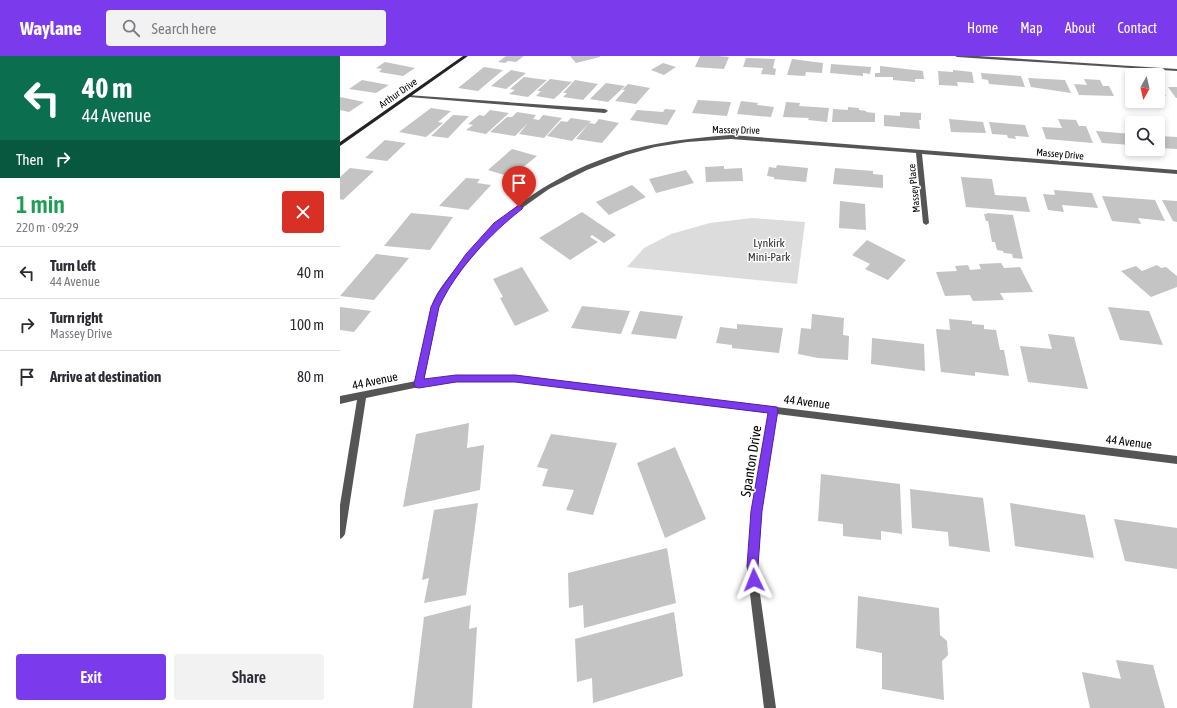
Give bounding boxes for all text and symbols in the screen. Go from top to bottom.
search box [106,10,386,46]
text: Waylane [20,17,82,39]
icon: search [120,17,142,39]
text: Search here [152,20,216,37]
text: Home [967,20,998,36]
text: Map [1020,20,1043,36]
text: About [1065,20,1096,36]
text: Contact [1118,20,1157,36]
north arrow [1125,68,1165,108]
map controls [1125,68,1165,156]
icon: left [16,72,68,124]
text: 40 m [82,72,132,104]
street label: Arthur Drive [377,76,420,110]
text: 44 Avenue [82,105,151,126]
button: search [1125,116,1165,156]
street label: Massey Drive [712,124,760,136]
street label: Massey Drive [1036,146,1085,162]
icon: right [52,148,74,170]
text: Then [16,151,44,168]
street label: Massey Place [906,163,922,213]
pin [502,166,536,207]
icon: arrive [508,172,530,194]
text: 1 min [16,191,65,218]
button: close [282,191,324,233]
text: 220 m · 09:29 [16,220,79,235]
park label: Lynkirk Mini-Park [748,236,791,264]
text: Turn left [50,257,96,274]
icon: left [16,262,38,284]
text: 40 m [297,264,324,281]
text: 44 Avenue [50,274,100,289]
text: Turn right [50,309,103,326]
icon: right [16,314,38,336]
text: 100 m [290,316,324,333]
text: Massey Drive [50,326,112,341]
icon: arrive [16,366,38,388]
text: Arrive at destination [50,368,161,385]
text: 80 m [297,368,324,385]
street label: 44 Avenue [351,369,399,393]
street label: 44 Avenue [783,392,831,412]
street label: Spanton Drive [737,424,765,498]
street label: 44 Avenue [1105,432,1153,452]
position arrow [733,559,775,601]
button: Exit [16,654,166,700]
button: Share [174,654,324,700]

